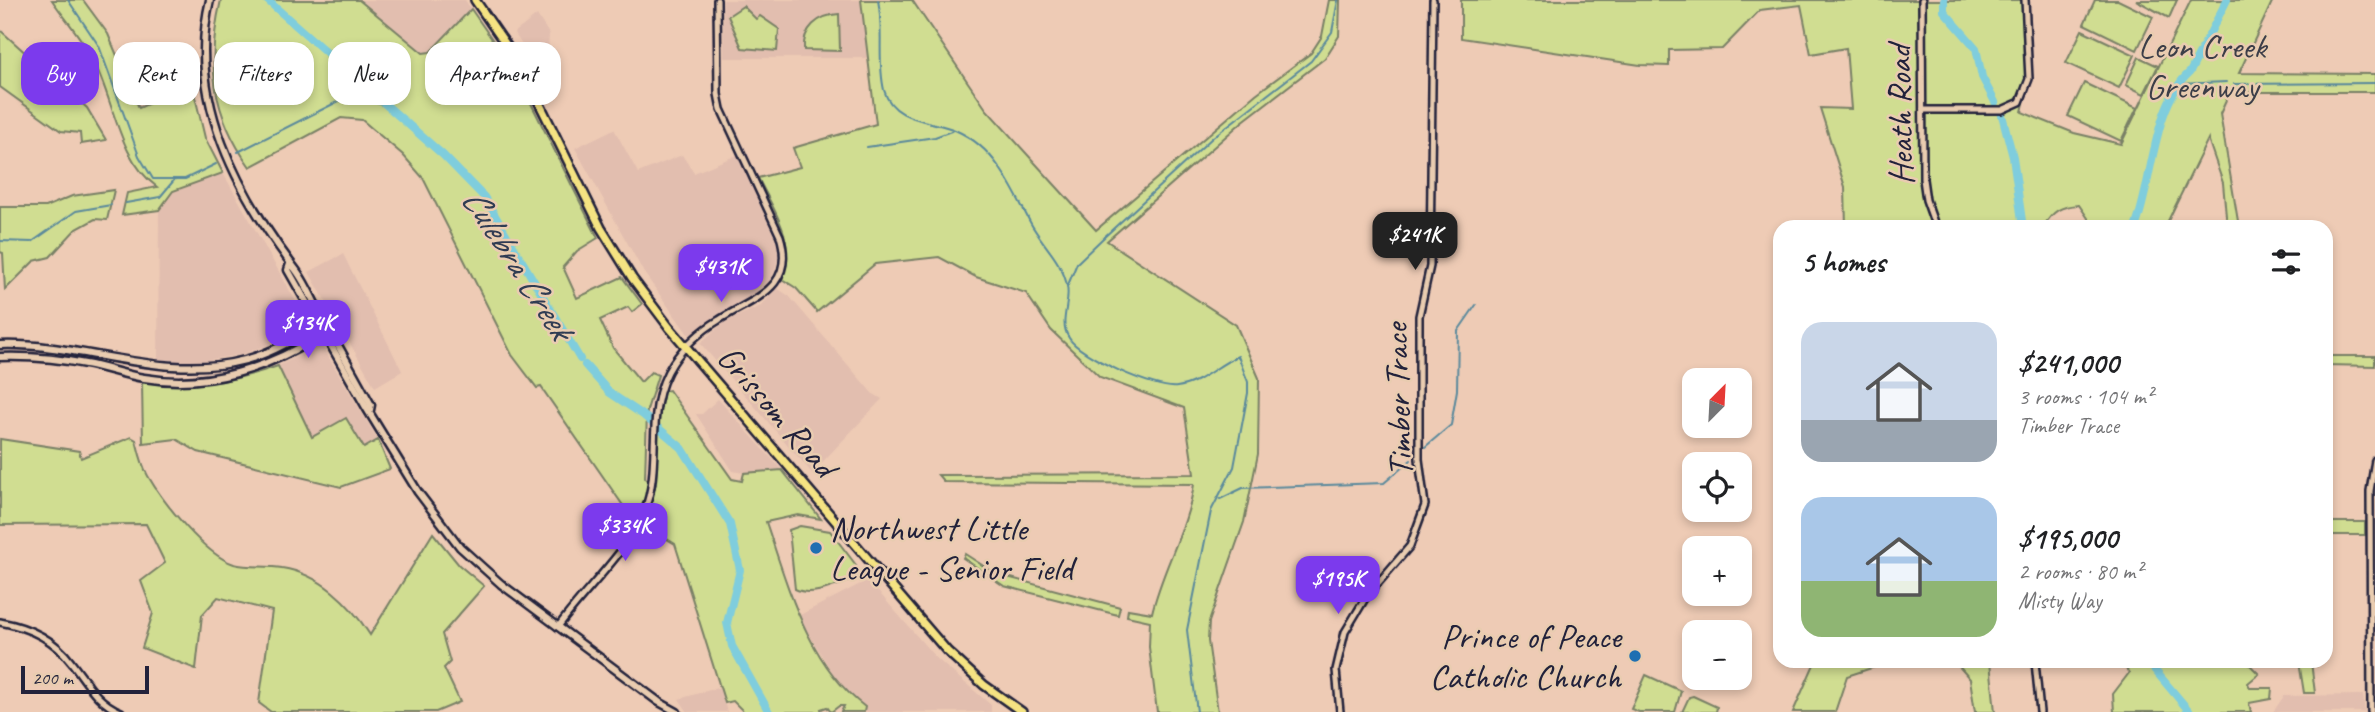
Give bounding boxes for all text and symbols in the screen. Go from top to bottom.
park label: Leon Creek Greenway [2138,24,2268,109]
street label: Heath Road [1876,39,1924,185]
chip: Buy [21,42,99,105]
chip: Rent [113,42,200,105]
chip: Filters [214,42,314,105]
chip: New [328,42,411,105]
chip: Apartment [425,42,561,105]
water label: Culebra Creek [452,178,587,352]
pin: $241K [1366,212,1464,272]
text: $241K [1388,220,1442,249]
text: 5 homes [1801,243,1885,281]
icon: filters [2267,243,2305,281]
pin: $431K [672,244,770,304]
text: $431K [694,252,748,281]
pin: $134K [259,300,357,360]
text: $134K [281,308,335,337]
street label: Timber Trace [1373,320,1423,478]
street label: Grissom Road [707,336,850,490]
text: $241,000 [2018,344,2118,382]
icon: home [1857,350,1941,434]
north arrow [1682,368,1752,438]
map controls [1682,368,1752,690]
text: 3 rooms · 104 m² [2018,382,2153,411]
text: Timber Trace [2018,411,2119,440]
button: locate [1682,452,1752,522]
pin: $334K [576,504,674,563]
place label: Northwest Little League - Senior Field [830,506,1078,591]
text: $334K [598,511,652,540]
text: $195,000 [2018,519,2118,557]
icon: home [1857,525,1941,609]
button: + [1682,536,1752,606]
marker: Northwest Little League - Senior Field [808,540,824,556]
pin: $195K [1289,556,1387,616]
text: 2 rooms · 80 m² [2018,557,2142,586]
text: $195K [1312,564,1364,593]
text: Misty Way [2018,586,2102,615]
place label: Prince of Peace Catholic Church [1430,614,1624,699]
button: − [1682,620,1752,690]
marker: Prince of Peace Catholic Church [1627,648,1643,664]
scale bar [21,663,149,695]
text: 200 m [32,666,73,690]

